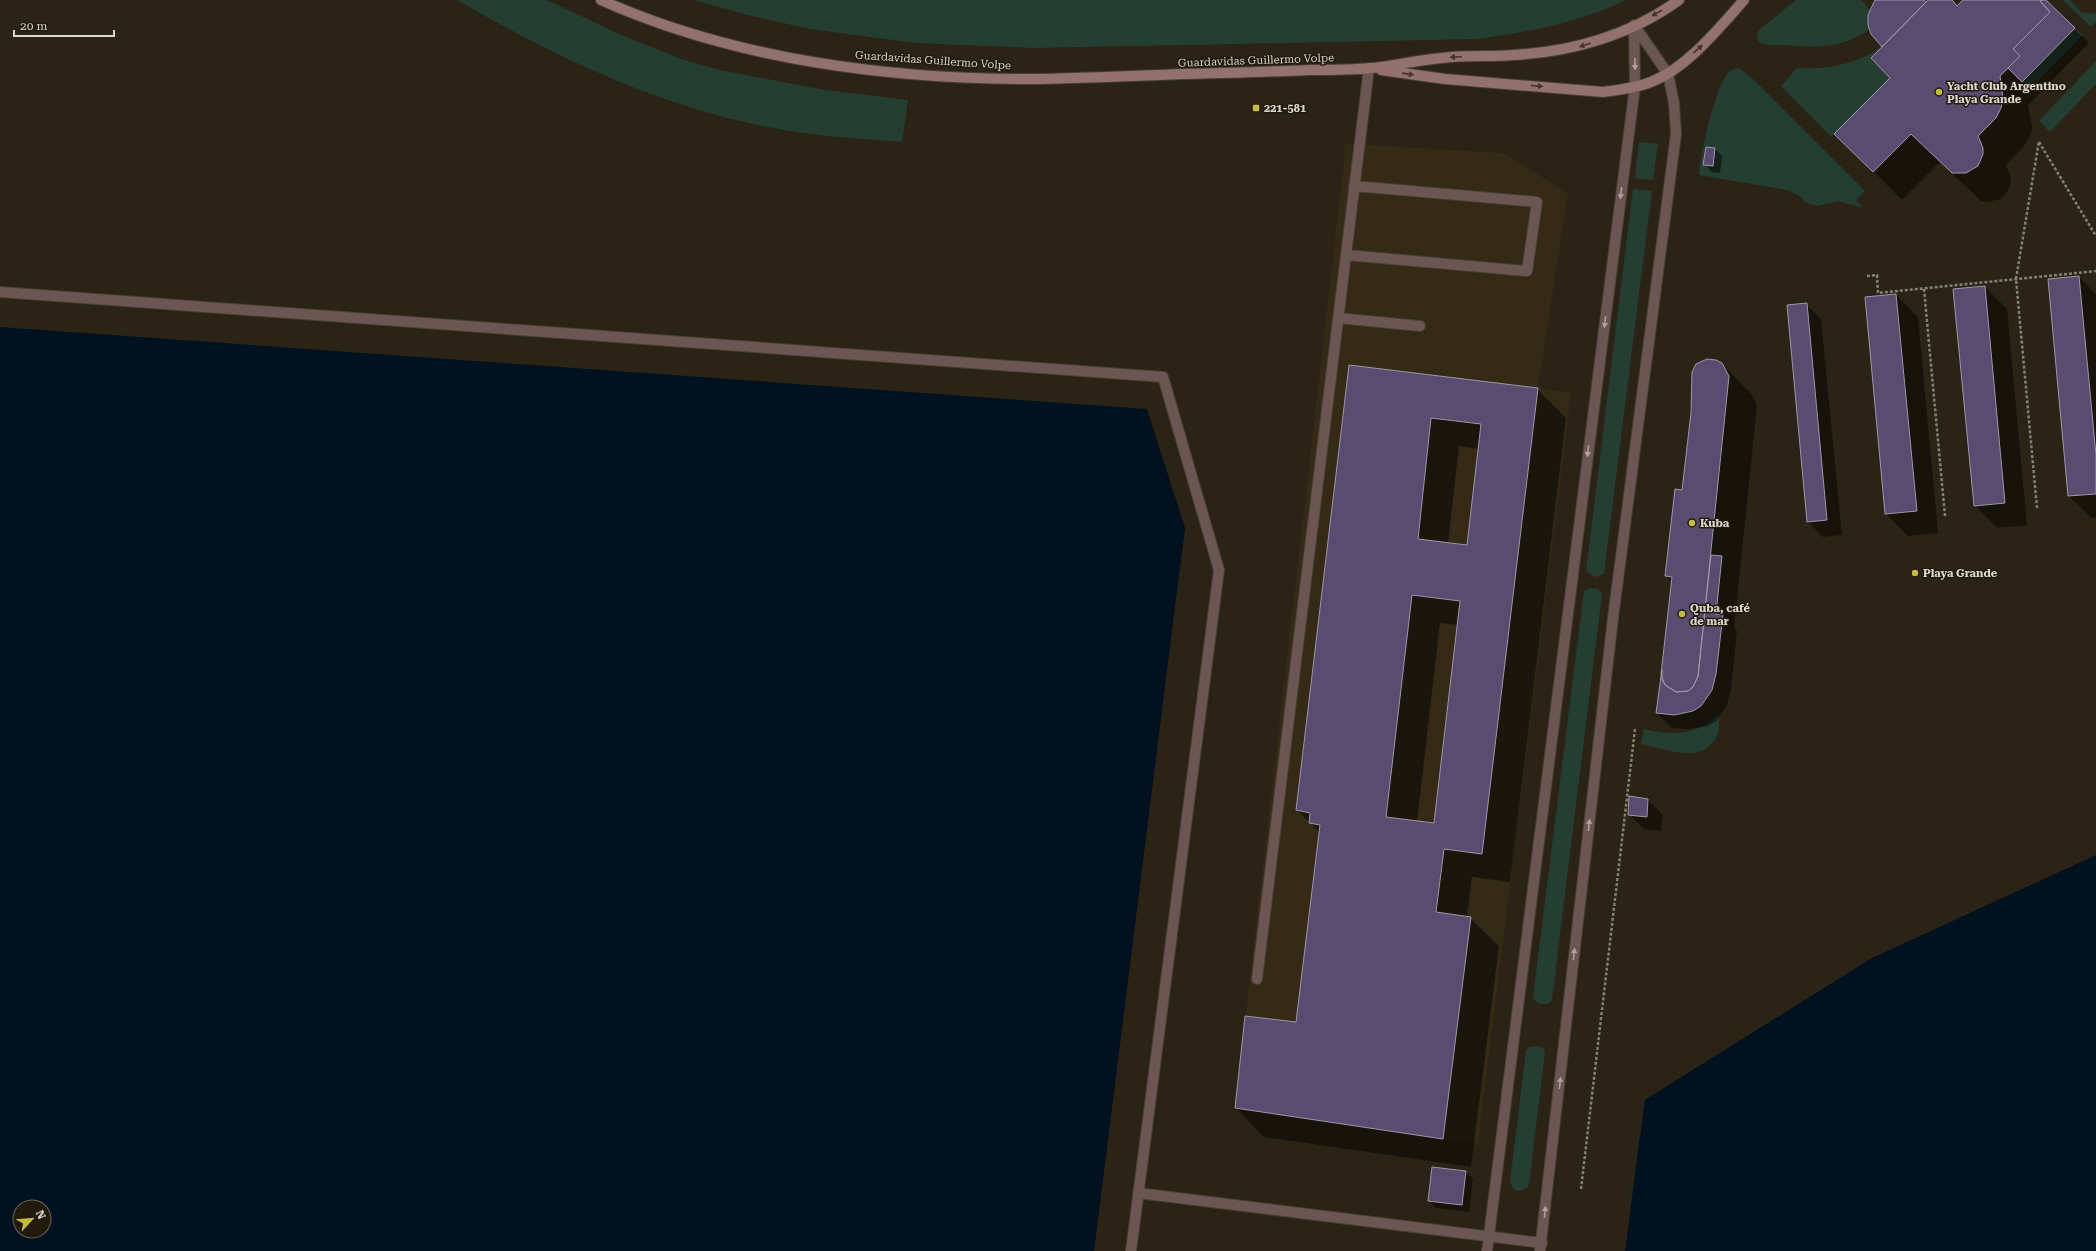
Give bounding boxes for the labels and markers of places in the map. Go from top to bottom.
place label: Yacht Club Argentino Playa Grande [1947,80,2066,106]
marker: Yacht Club Argentino Playa Grande [1934,87,1944,97]
place label: 221-581 [1264,102,1306,115]
marker: 221-581 [1251,103,1261,113]
place label: Kuba [1700,517,1730,530]
marker: Kuba [1687,518,1697,528]
place label: Playa Grande [1923,567,1998,580]
marker: Playa Grande [1910,568,1920,578]
place label: Quba, café de mar [1690,602,1751,628]
marker: Quba, café de mar [1677,609,1687,619]

